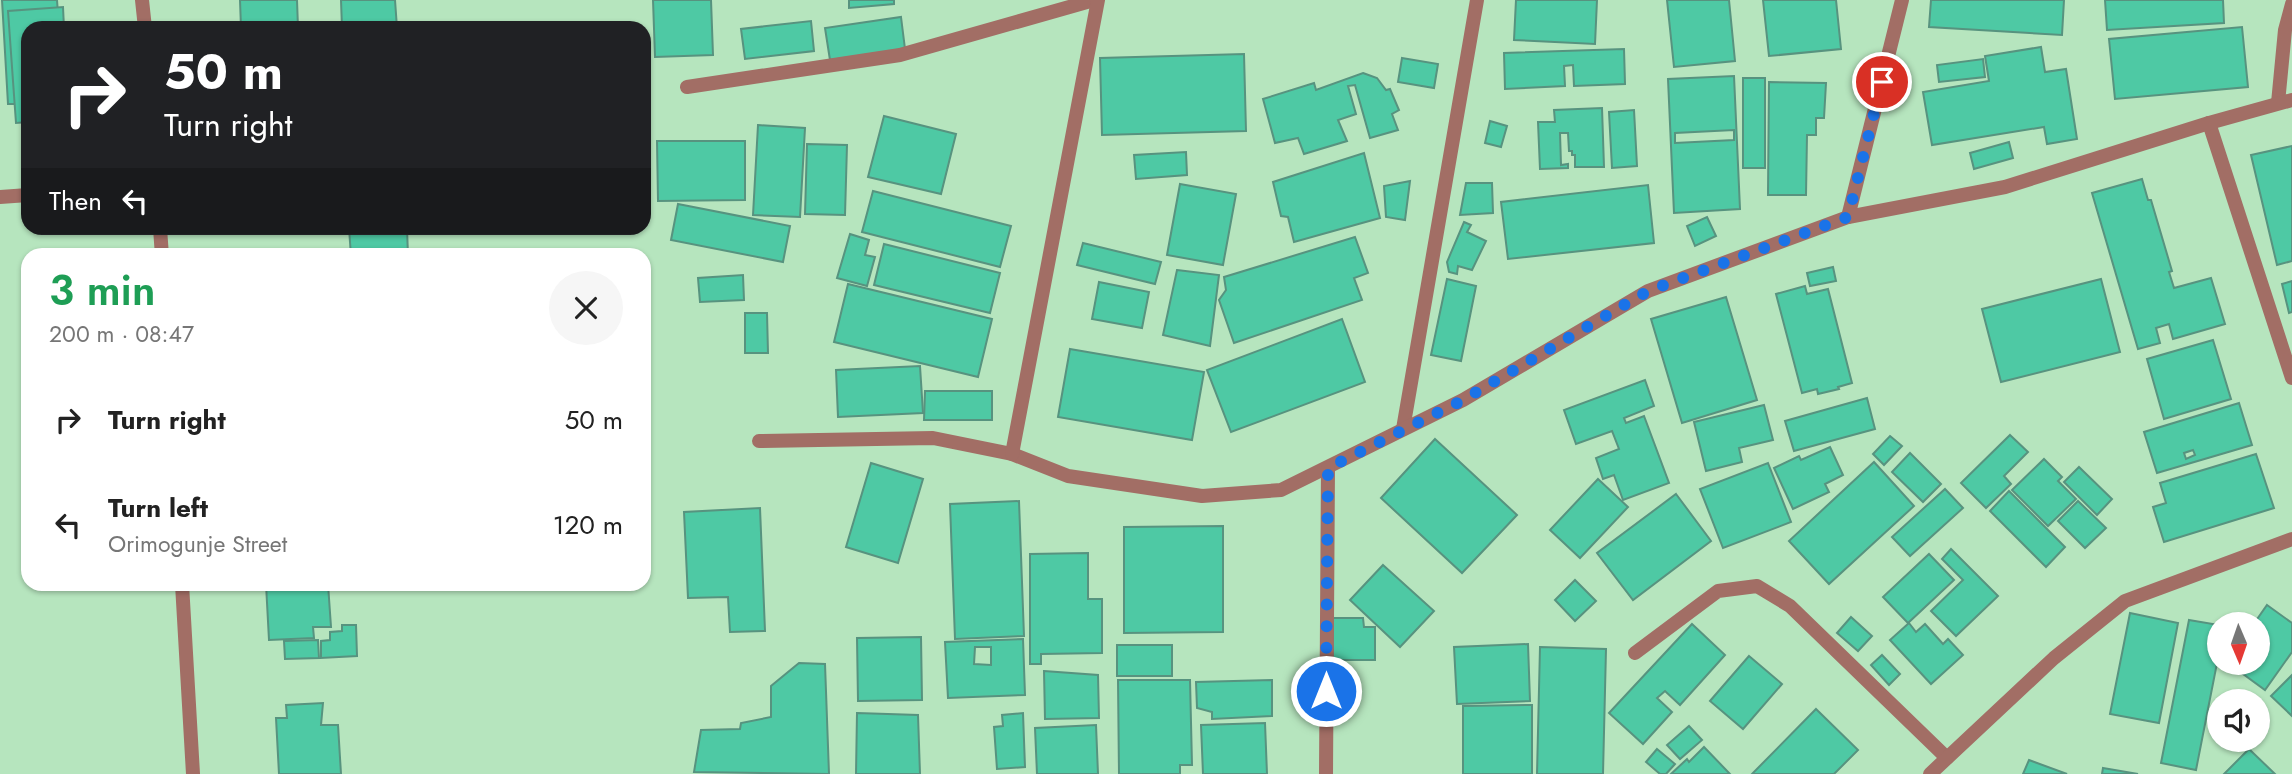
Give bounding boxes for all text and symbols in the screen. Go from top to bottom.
text: 50 m [164,37,283,107]
icon: right [49,49,140,140]
pin [1852,52,1912,112]
icon: arrive [1863,63,1901,101]
text: Turn right [164,102,293,148]
text: Then [49,182,102,220]
icon: left [116,182,154,220]
text: 3 min [49,260,155,321]
button: close [549,271,623,345]
text: 200 m · 08:47 [49,317,194,351]
icon: right [49,401,87,439]
text: Turn right [108,401,226,439]
text: 50 m [565,401,623,439]
text: Turn left [108,489,208,527]
icon: left [49,506,87,544]
text: 120 m [553,506,623,544]
text: Orimogunje Street [108,527,287,561]
north arrow [2207,612,2270,676]
map controls [2207,612,2270,752]
position arrow [1289,654,1363,728]
button: sound [2207,689,2270,752]

